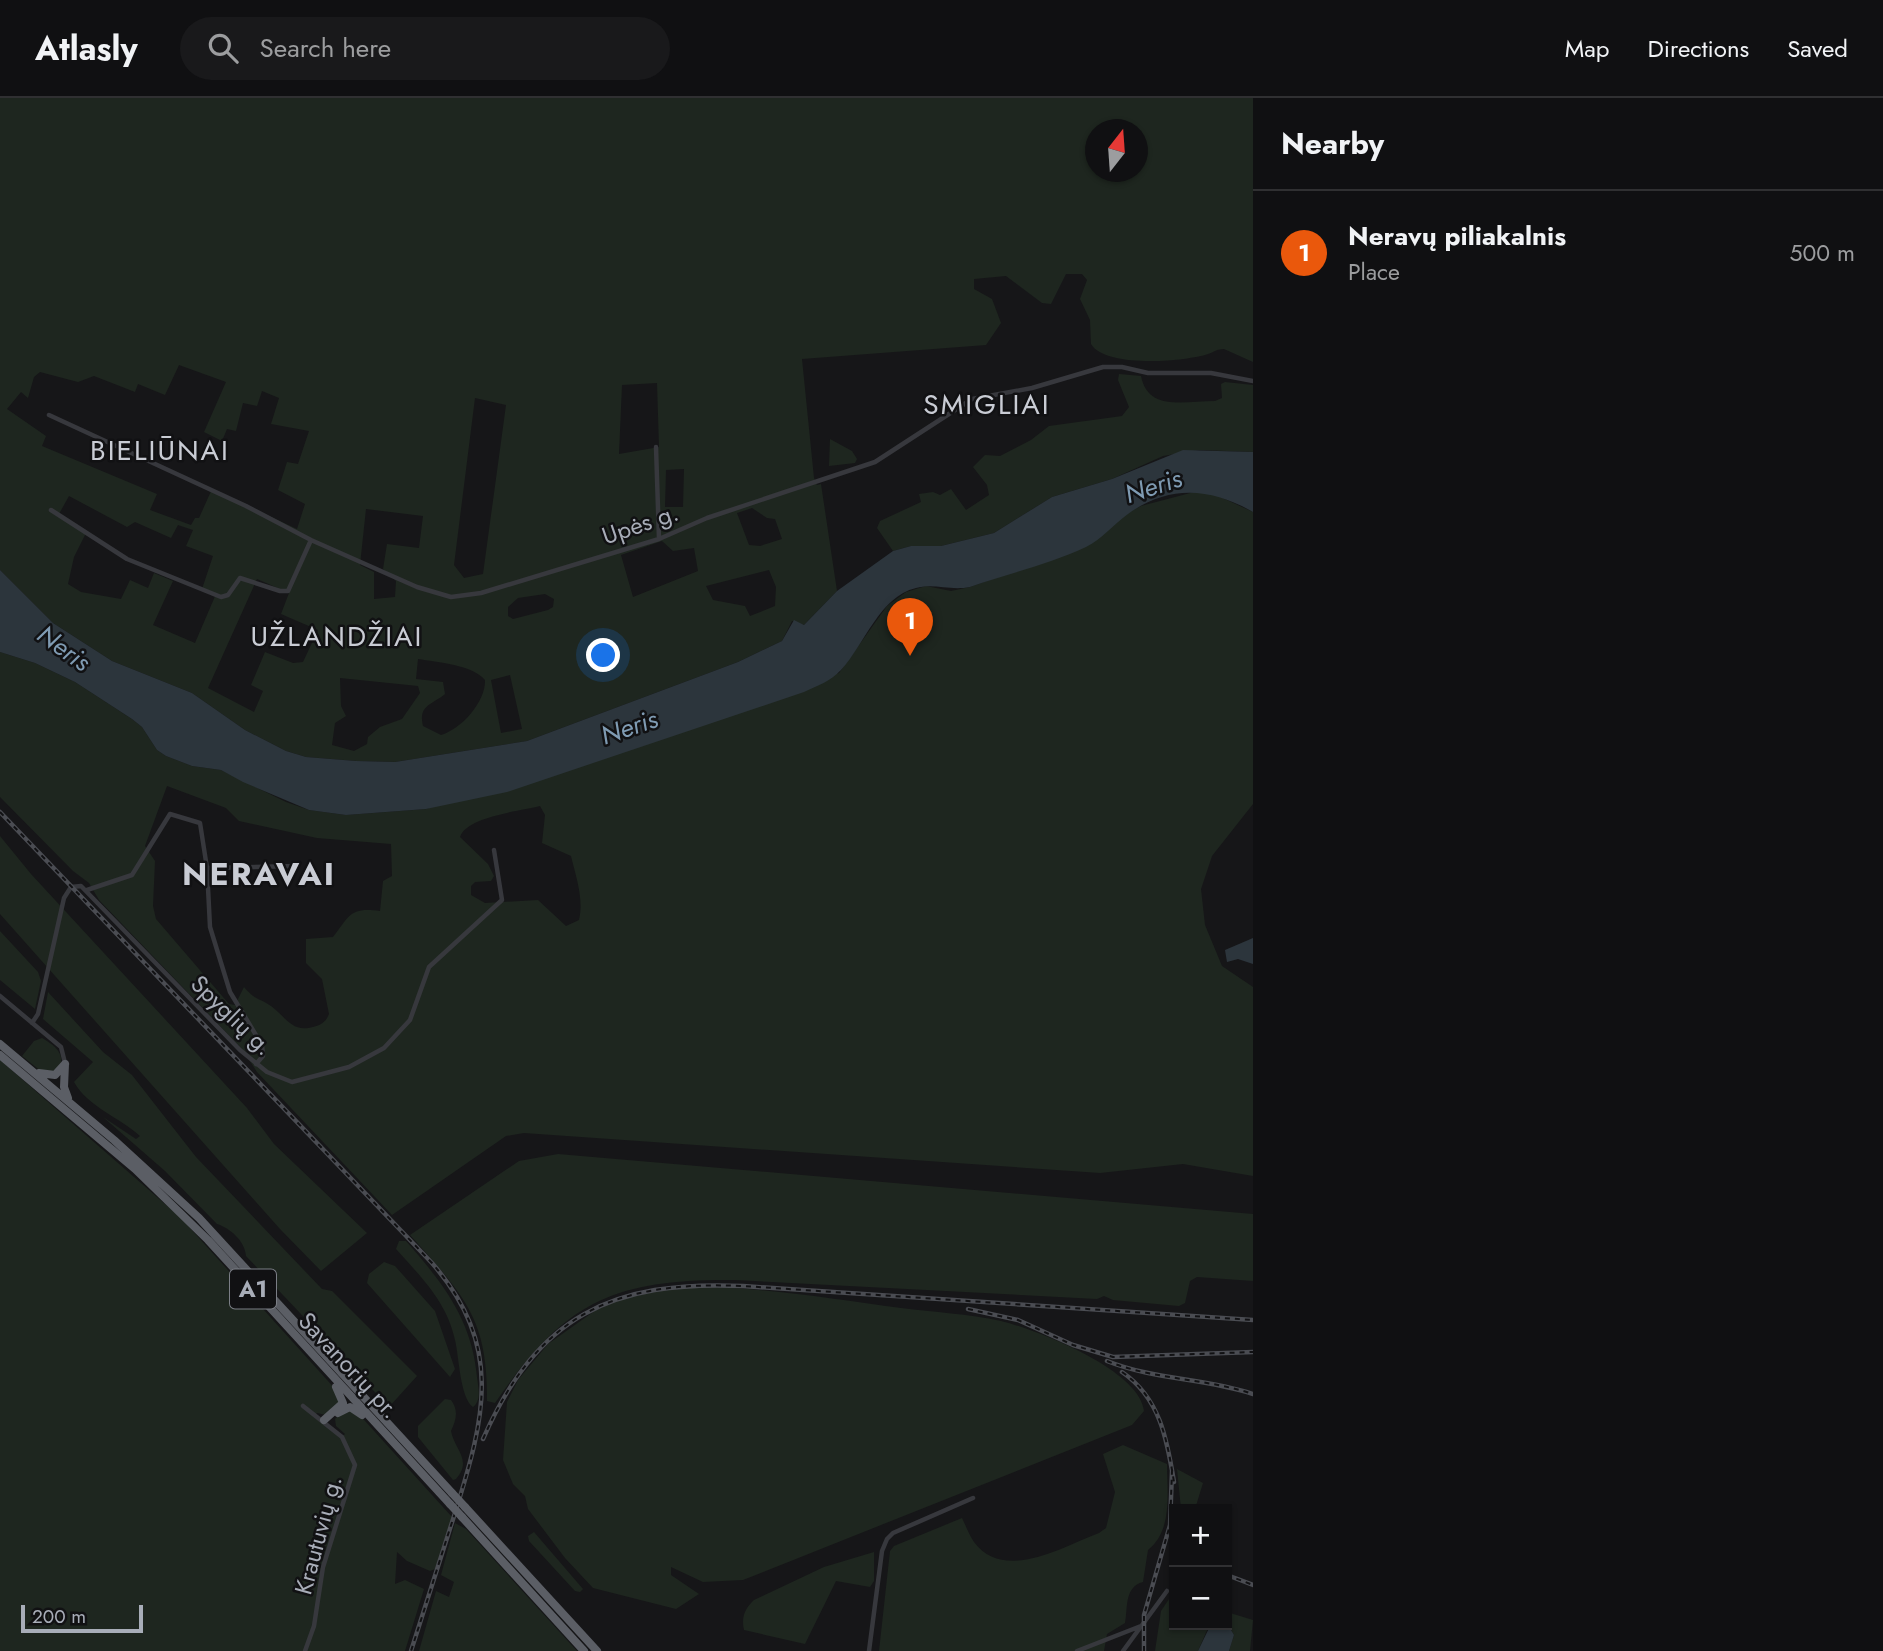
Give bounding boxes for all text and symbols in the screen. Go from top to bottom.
search box [180,17,670,80]
text: Atlasly [35,25,138,72]
icon: search [204,29,242,67]
text: Search here [260,29,391,67]
text: Map [1565,31,1610,66]
text: Directions [1648,31,1749,66]
text: Saved [1787,31,1848,66]
north arrow [1085,119,1148,182]
text: Nearby [1281,122,1384,165]
text: Neravų piliakalnis [1348,217,1566,255]
text: 1 [1298,236,1310,270]
text: 500 m [1790,236,1855,270]
text: Place [1348,255,1400,289]
district label: SMIGLIAI [923,384,1051,425]
district label: BIELIŪNAI [90,430,230,471]
water label: Neris [1120,459,1187,513]
street label: Upės g. [597,495,683,553]
pin: 1 [887,598,933,656]
water label: Neris [29,616,99,681]
district label: UŽLANDŽIAI [251,616,423,657]
your location [586,638,620,672]
water label: Neris [595,699,663,754]
district label: NERAVAI [182,851,336,897]
street label: Spyglių g. [183,967,281,1063]
road number: A1 [230,1270,276,1308]
street label: Savanorių pr. [290,1304,408,1426]
street label: Krautuvių g. [285,1472,351,1598]
map controls [1169,1504,1232,1630]
button: + [1169,1504,1232,1567]
button: − [1169,1567,1232,1630]
scale bar [21,1602,144,1634]
text: 200 m [32,1603,86,1630]

